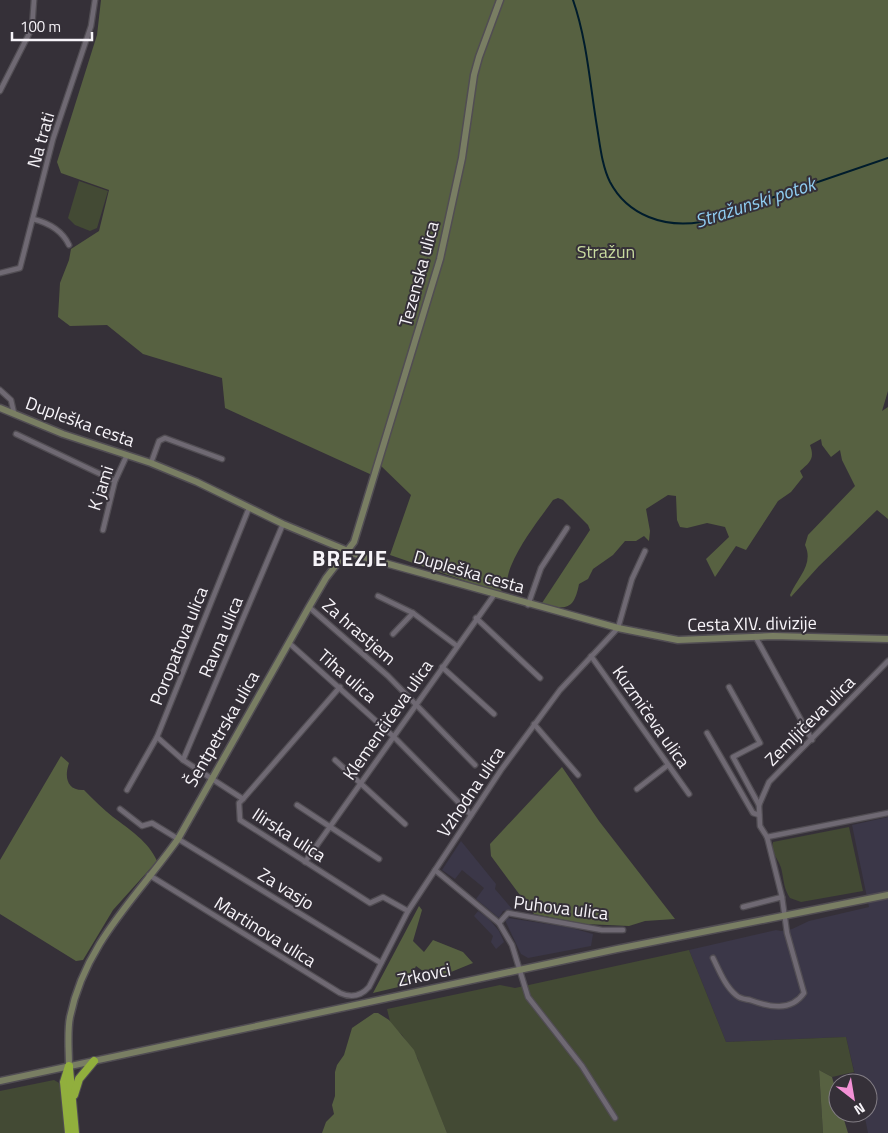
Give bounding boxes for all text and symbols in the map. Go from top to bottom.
scale bar [12,10,92,42]
text: 100 m [20,15,61,38]
street label: Na trati [20,109,61,171]
water label: Stražunski potok [691,168,821,235]
street label: Tezenska ulica [391,218,446,330]
park label: Stražun [577,238,635,265]
street label: Dupleška cesta [22,389,139,454]
street label: K jami [81,462,120,514]
district label: BREZJE [312,541,388,575]
street label: Dupleška cesta [410,543,528,600]
street label: Poropatova ulica [142,582,215,709]
street label: Ravna ulica [191,592,250,682]
street label: Za hrastjem [316,592,402,671]
street label: Cesta XIV. divizije [687,609,817,638]
street label: Tiha ulica [312,642,383,709]
street label: Klemenčičeva ulica [336,654,439,786]
street label: Kuzmičeva ulica [606,660,697,773]
street label: Šentpetrska ulica [177,666,266,792]
street label: Zemljičeva ulica [758,669,861,772]
street label: Vzhodna ulica [430,741,511,843]
street label: Ilirska ulica [247,801,332,869]
street label: Za vasjo [253,861,320,916]
street label: Puhova ulica [512,888,610,927]
street label: Martinova ulica [209,889,321,974]
street label: Zrkovci [395,956,453,993]
north arrow [828,1073,878,1123]
text: N [850,1098,870,1121]

